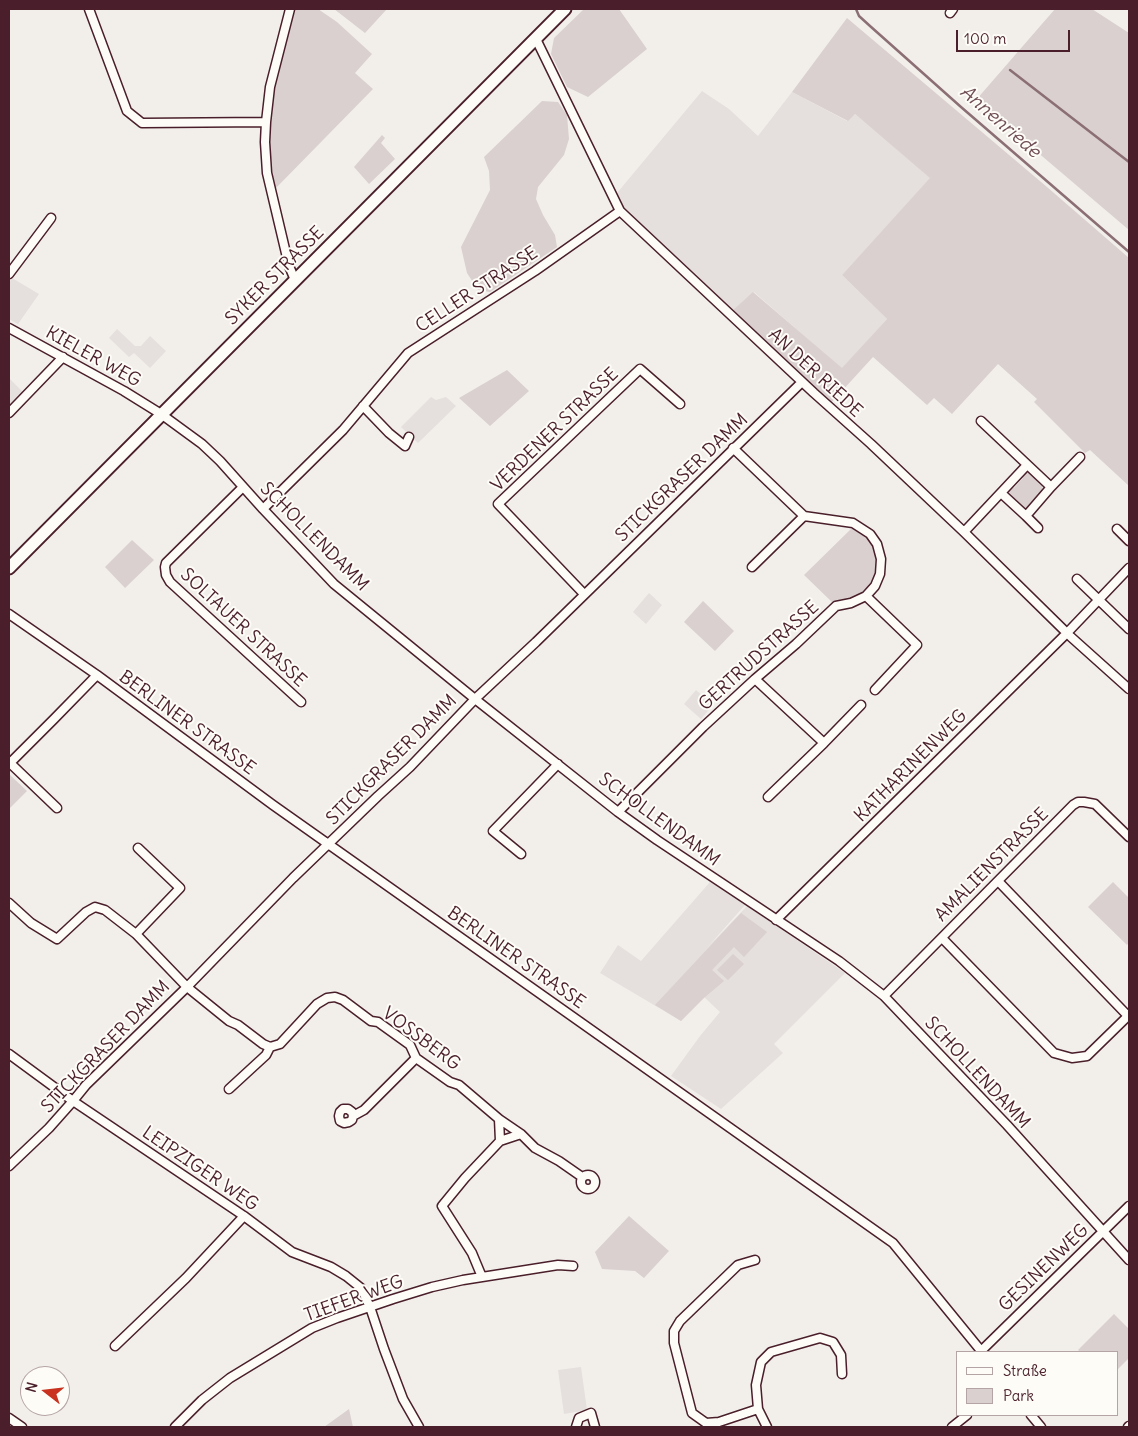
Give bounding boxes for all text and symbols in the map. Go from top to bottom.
scale bar [958,20,1072,52]
text: 100 m [964,29,1006,48]
water label: Annenriede [955,81,1045,163]
street label: SYKER STRASSE [221,222,329,330]
street label: CELLER STRASSE [412,242,542,338]
street label: KIELER WEG [42,322,144,392]
street label: AN DER RIEDE [764,324,866,422]
street label: VERDENER STRASSE [487,364,623,496]
street label: STICKGRASER DAMM [611,409,753,547]
street label: SCHOLLENDAMM [255,478,373,596]
street label: SOLTAUER STRASSE [176,564,310,692]
street label: GERTRUDSTRASSE [695,597,823,715]
street label: BERLINER STRASSE [115,666,259,780]
street label: STICKGRASER DAMM [322,690,462,830]
street label: KATHARINENWEG [850,705,972,827]
street label: SCHOLLENDAMM [594,769,724,871]
street label: AMALIENSTRASSE [931,804,1053,926]
street label: BERLINER STRASSE [443,902,589,1014]
street label: STICKGRASER DAMM [37,976,175,1118]
street label: VOSSBERG [378,1003,464,1075]
street label: SCHOLLENDAMM [920,1013,1034,1133]
street label: LEIPZIGER WEG [138,1122,262,1216]
street label: GESINENWEG [995,1220,1093,1316]
street label: TIEFER WEG [301,1271,407,1327]
legend [956,1351,1118,1416]
text: Straße [1003,1361,1047,1380]
north arrow [20,1366,70,1416]
text: N [22,1380,42,1394]
text: Park [1003,1386,1034,1405]

